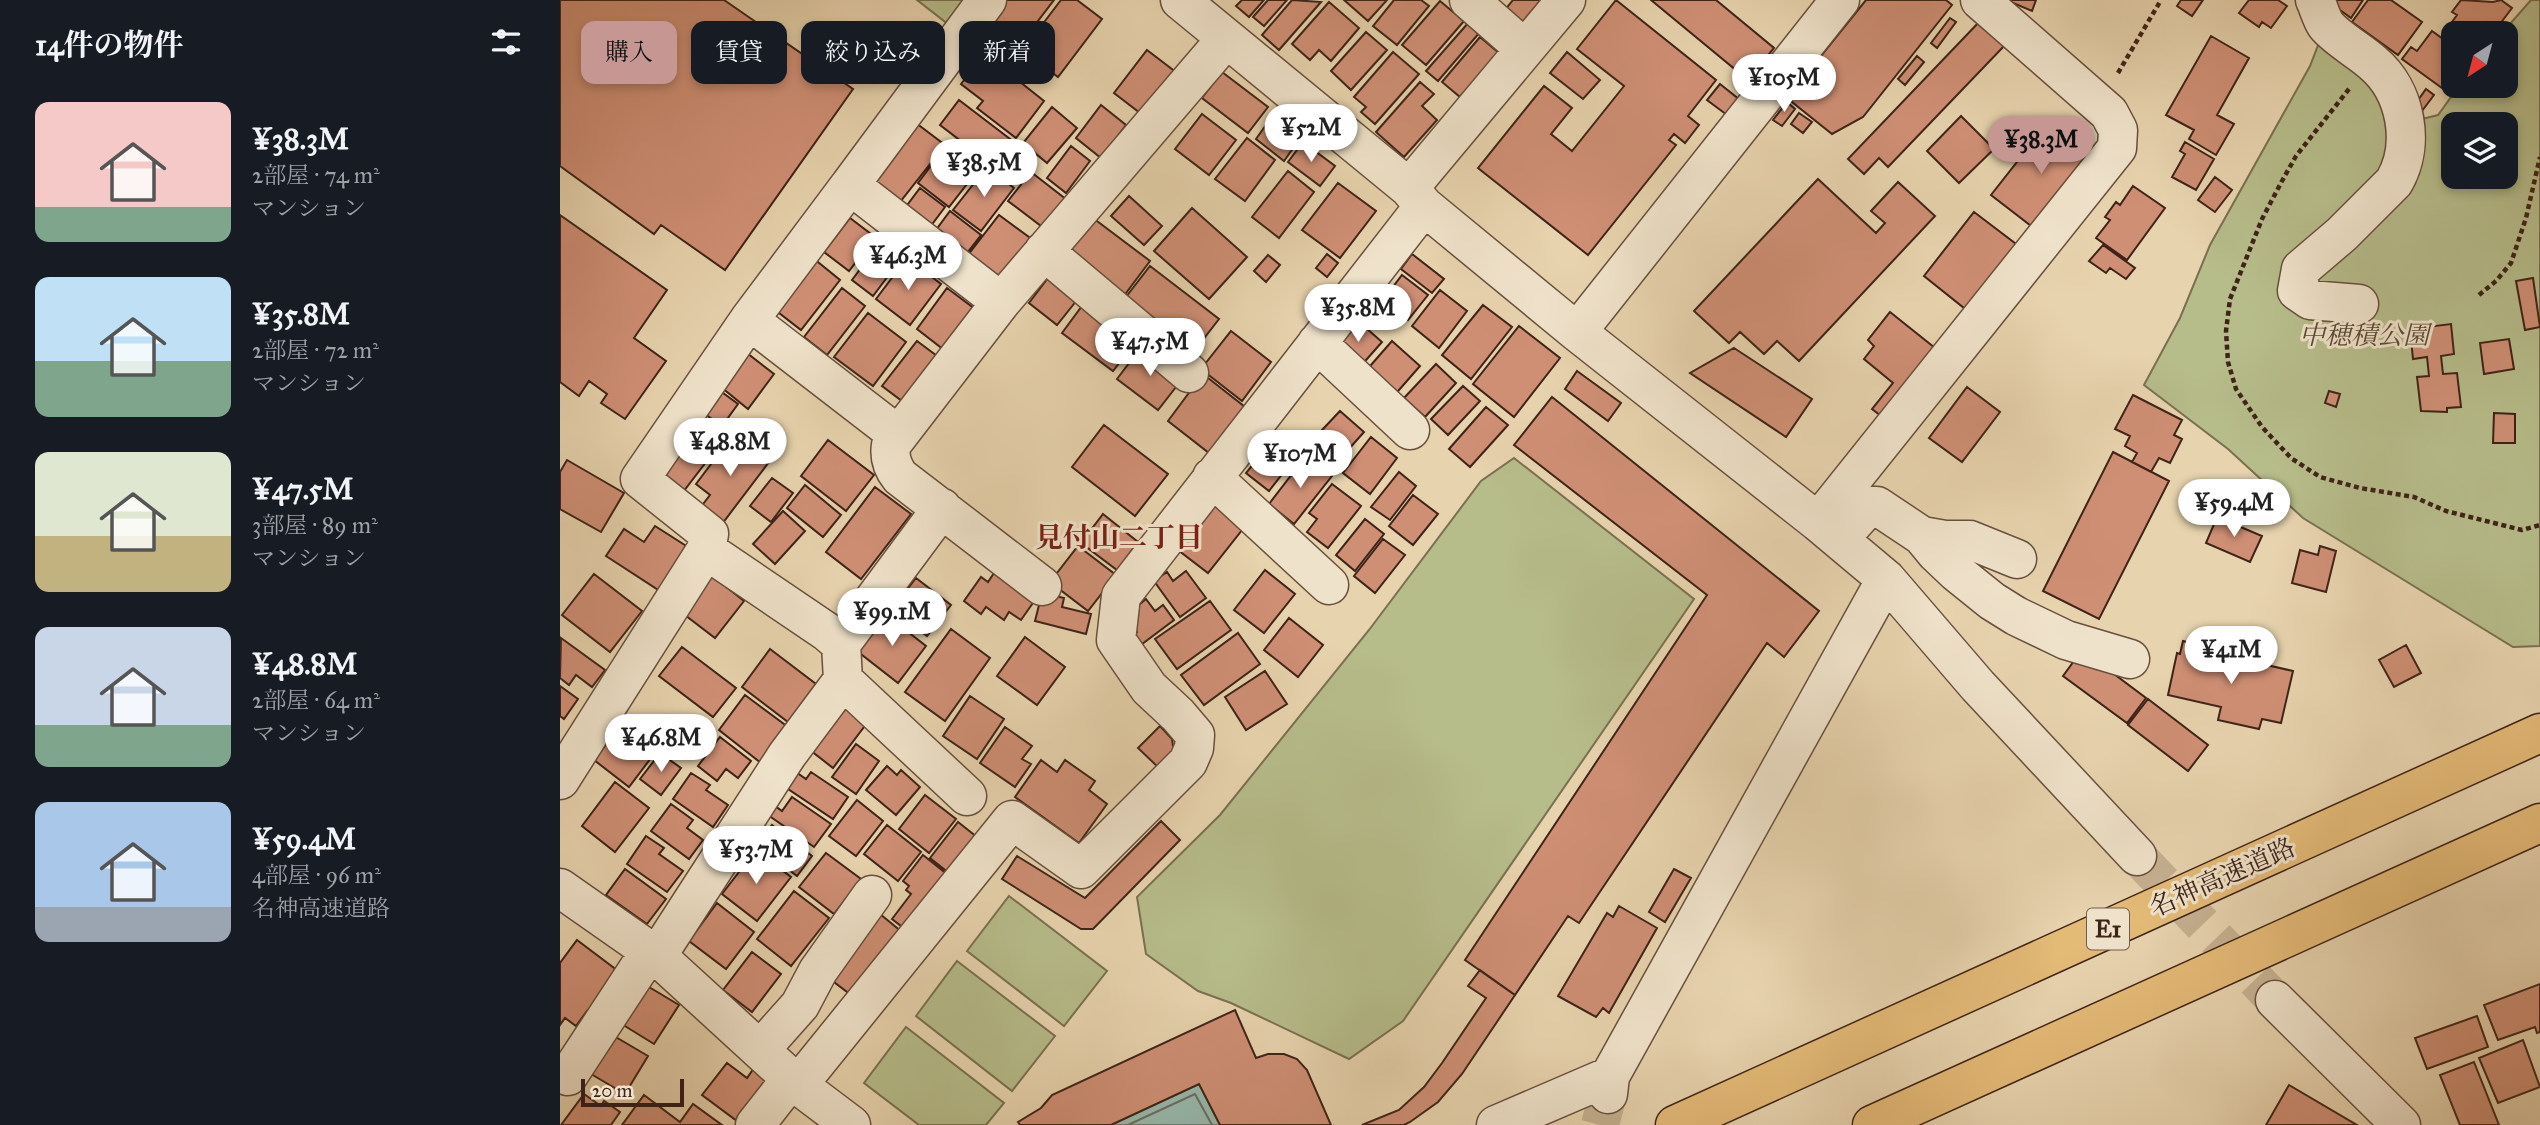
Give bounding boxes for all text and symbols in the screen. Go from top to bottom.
chip: 購入 [581,21,677,84]
chip: 賃貸 [691,21,787,84]
chip: 絞り込み [801,21,945,84]
chip: 新着 [959,21,1055,84]
north arrow [2441,21,2518,98]
map controls [2441,21,2518,189]
icon: filters [487,23,525,61]
text: 14件の物件 [35,27,184,63]
pin: ¥105M [1735,54,1833,114]
text: ¥105M [1748,63,1820,91]
pin: ¥52M [1270,104,1352,164]
button: layers [2441,112,2518,189]
text: ¥52M [1281,113,1341,141]
pin: ¥38.3M [1984,116,2098,176]
text: ¥38.3M [252,121,349,157]
text: ¥38.3M [2004,125,2078,153]
icon: home [91,130,175,214]
pin: ¥38.5M [927,140,1041,199]
text: ¥38.5M [946,148,1022,176]
text: 2部屋 · 74 m² [252,161,380,189]
text: マンション [252,194,366,222]
pin: ¥46.3M [851,232,965,292]
text: ¥46.3M [869,241,947,269]
pin: ¥35.8M [1301,284,1415,344]
text: ¥35.8M [1320,293,1396,321]
text: ¥35.8M [252,296,350,332]
icon: home [91,305,175,389]
pin: ¥47.5M [1093,318,1207,378]
park label: 中穂積公園 [2299,319,2433,351]
text: ¥47.5M [1111,327,1189,355]
text: 2部屋 · 72 m² [252,336,379,364]
text: マンション [252,369,366,397]
pin: ¥48.8M [673,419,787,478]
text: ¥48.8M [690,427,770,455]
pin: ¥107M [1251,430,1349,490]
text: ¥107M [1263,439,1337,467]
text: ¥47.5M [252,471,353,507]
icon: home [91,480,175,564]
pin: ¥59.4M [2177,480,2291,539]
text: ¥59.4M [2194,488,2274,516]
text: 3部屋 · 89 m² [252,511,378,539]
district label: 見付山二丁目 [1035,520,1203,555]
text: マンション [252,544,366,572]
pin: ¥99.1M [835,588,949,648]
text: ¥99.1M [853,597,931,625]
pin: ¥41M [2190,626,2272,686]
text: ¥41M [2201,635,2261,663]
text: ¥48.8M [252,646,357,682]
icon: home [91,655,175,739]
text: 2部屋 · 64 m² [252,686,380,714]
pin: ¥46.8M [604,714,718,774]
text: マンション [252,719,366,747]
text: ¥46.8M [621,723,701,751]
text: ¥59.4M [252,821,356,857]
pin: ¥53.7M [699,826,813,886]
icon: home [91,830,175,914]
street label: 名神高速道路 [2144,831,2300,923]
text: ¥53.7M [719,835,793,863]
text: 4部屋 · 96 m² [252,861,381,889]
text: 名神高速道路 [252,894,390,922]
road number: E1 [2087,909,2129,950]
scale bar [581,1076,684,1108]
text: 20 m [592,1079,633,1102]

